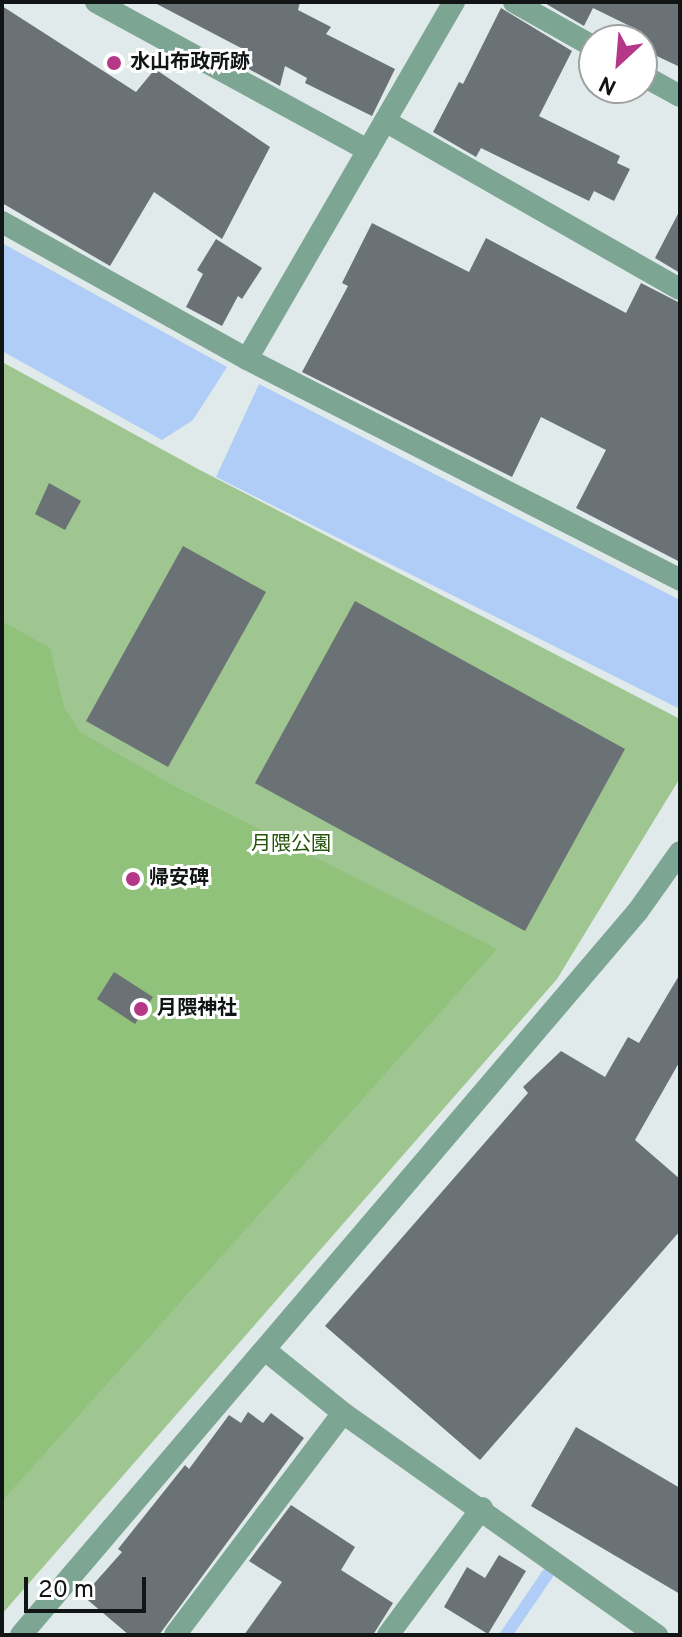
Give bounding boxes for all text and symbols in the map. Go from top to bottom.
north arrow [578,24,658,104]
place label: 水山布政所跡 [130,51,250,75]
marker: 水山布政所跡 [105,54,123,72]
text: N [595,69,621,100]
park label: 月隈公園 [251,833,331,857]
place label: 帰安碑 [149,867,209,891]
marker: 帰安碑 [124,870,142,888]
place label: 月隈神社 [157,997,237,1021]
marker: 月隈神社 [132,1000,150,1018]
scale bar [28,1561,150,1611]
text: 20 m [38,1576,94,1606]

